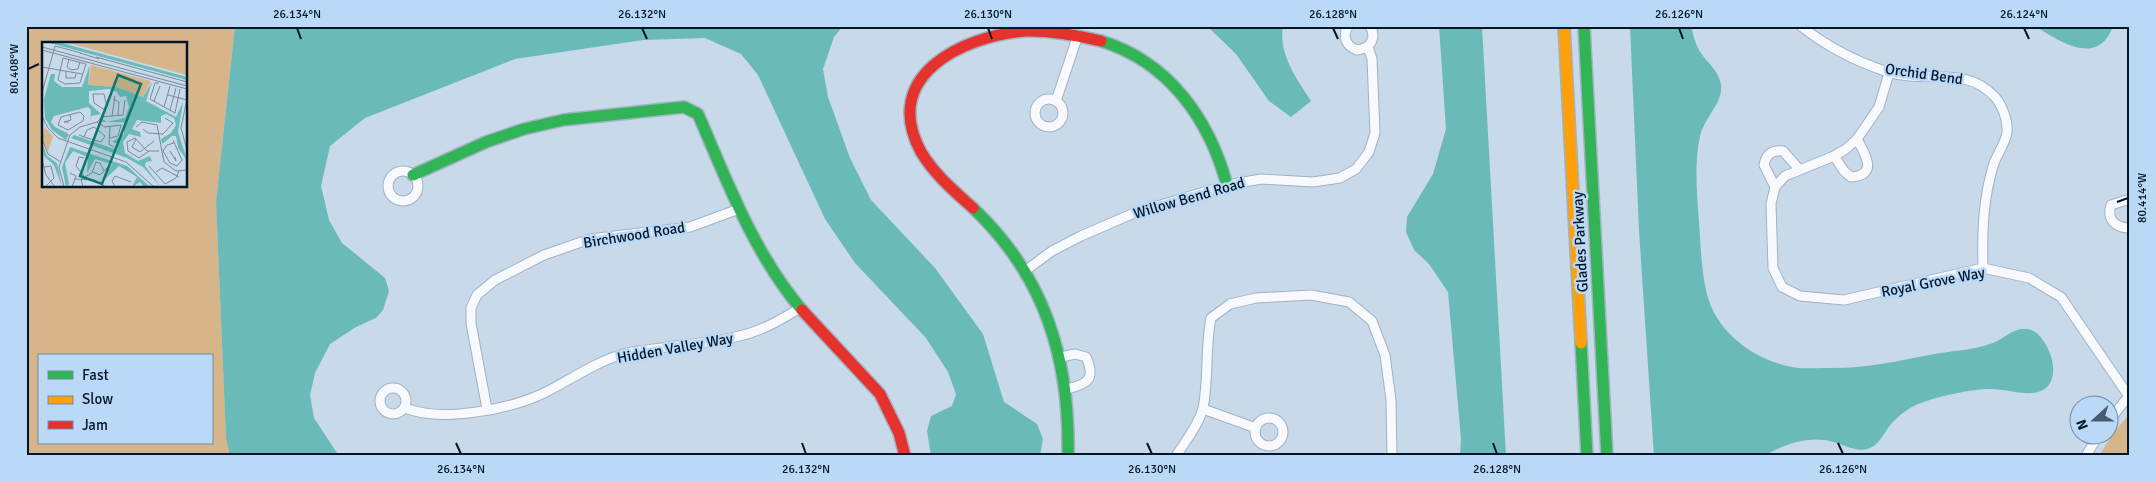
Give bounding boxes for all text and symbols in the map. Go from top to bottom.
text: 26.134°N [273,7,321,22]
text: 26.132°N [618,7,666,22]
text: 26.130°N [964,7,1012,22]
text: 26.128°N [1309,7,1357,22]
text: 26.126°N [1655,7,1703,22]
text: 26.124°N [2000,7,2048,22]
inset map [42,42,188,188]
text: 80.408°W [7,44,22,94]
street label: Orchid Bend [1884,60,1964,88]
street label: Willow Bend Road [1131,173,1247,223]
text: 80.414°W [2135,173,2150,223]
street label: Glades Parkway [1568,191,1592,293]
street label: Birchwood Road [582,218,686,252]
street label: Royal Grove Way [1880,263,1986,301]
street label: Hidden Valley Way [616,329,734,367]
legend [38,354,212,444]
text: Fast [82,366,109,384]
text: Slow [82,390,113,408]
north arrow [2068,394,2118,444]
text: Jam [82,416,108,434]
text: N [2073,417,2092,432]
text: 26.134°N [437,462,485,477]
text: 26.132°N [782,462,830,477]
text: 26.130°N [1128,462,1176,477]
text: 26.128°N [1473,462,1521,477]
text: 26.126°N [1819,462,1867,477]

